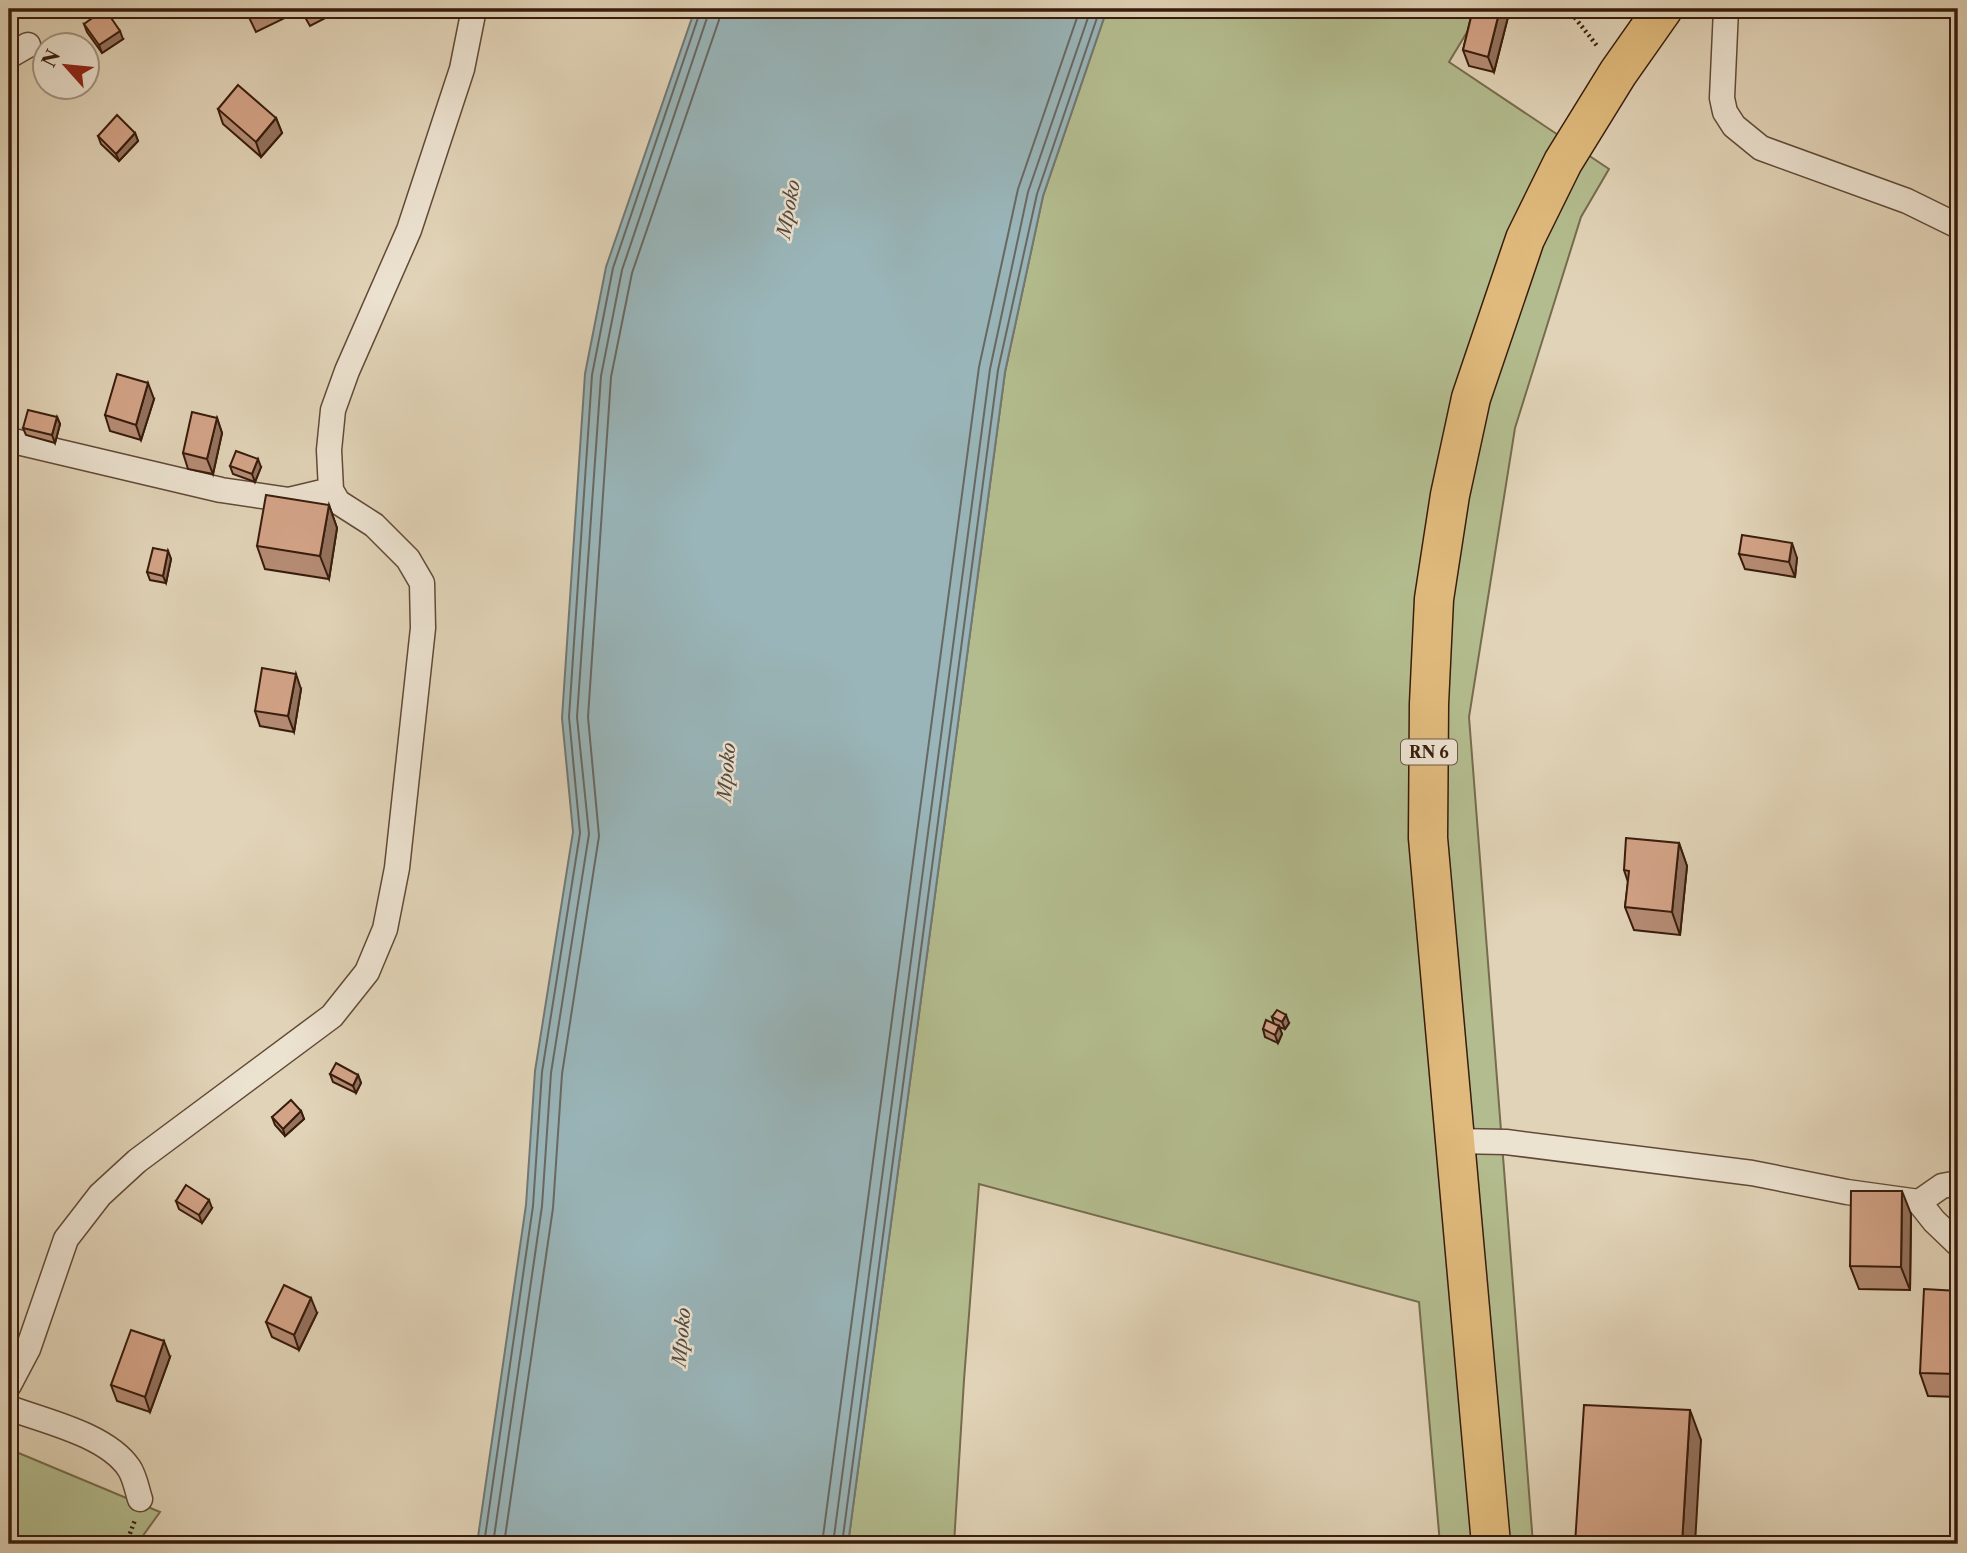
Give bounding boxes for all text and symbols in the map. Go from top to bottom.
north arrow [32,32,102,102]
text: N [37,46,65,71]
water label: Mpoko [772,178,805,242]
road number: RN 6 [1401,740,1457,764]
water label: Mpoko [712,742,741,804]
water label: Mpoko [667,1307,696,1369]

